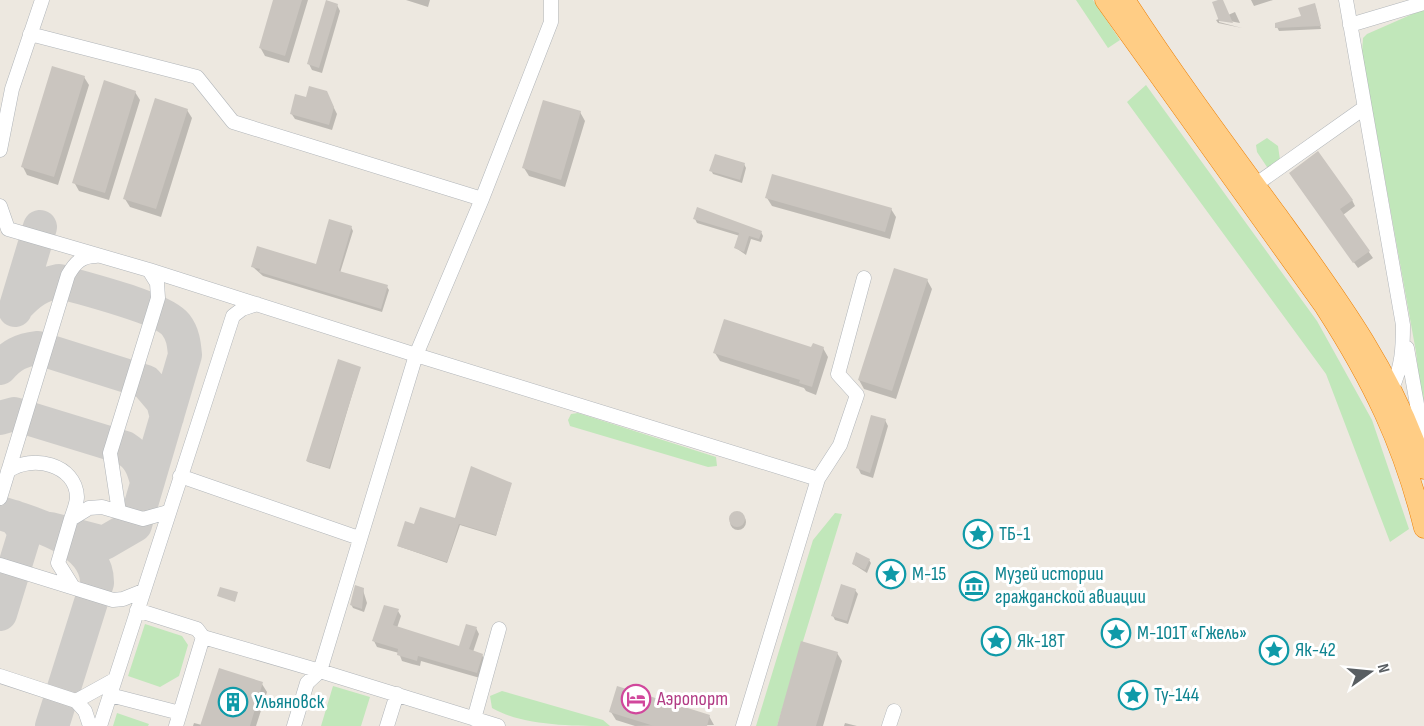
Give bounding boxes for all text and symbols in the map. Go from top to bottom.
place icon: ТБ-1 [962,518,994,550]
place label: ТБ-1 [999,522,1030,546]
place icon: М-15 [875,558,907,590]
place label: М-15 [912,562,946,586]
place label: Музей истории гражданской авиации [995,562,1146,609]
museum icon: Музей истории гражданской авиации [958,570,990,602]
place icon: М-101Т «Гжель» [1100,617,1132,649]
place label: М-101Т «Гжель» [1137,621,1247,645]
place icon: Як-18Т [980,625,1012,657]
place label: Як-18Т [1017,629,1065,653]
place icon: Як-42 [1258,634,1290,666]
place label: Як-42 [1295,638,1336,662]
north arrow [1340,642,1400,702]
text: N [1373,662,1393,675]
place icon: Ту-144 [1117,679,1149,711]
hotel icon: Аэропорт [620,683,652,715]
place label: Ту-144 [1154,683,1199,707]
building icon: Ульяновск [217,686,249,718]
place label: Аэропорт [656,687,728,711]
place label: Ульяновск [254,690,325,714]

